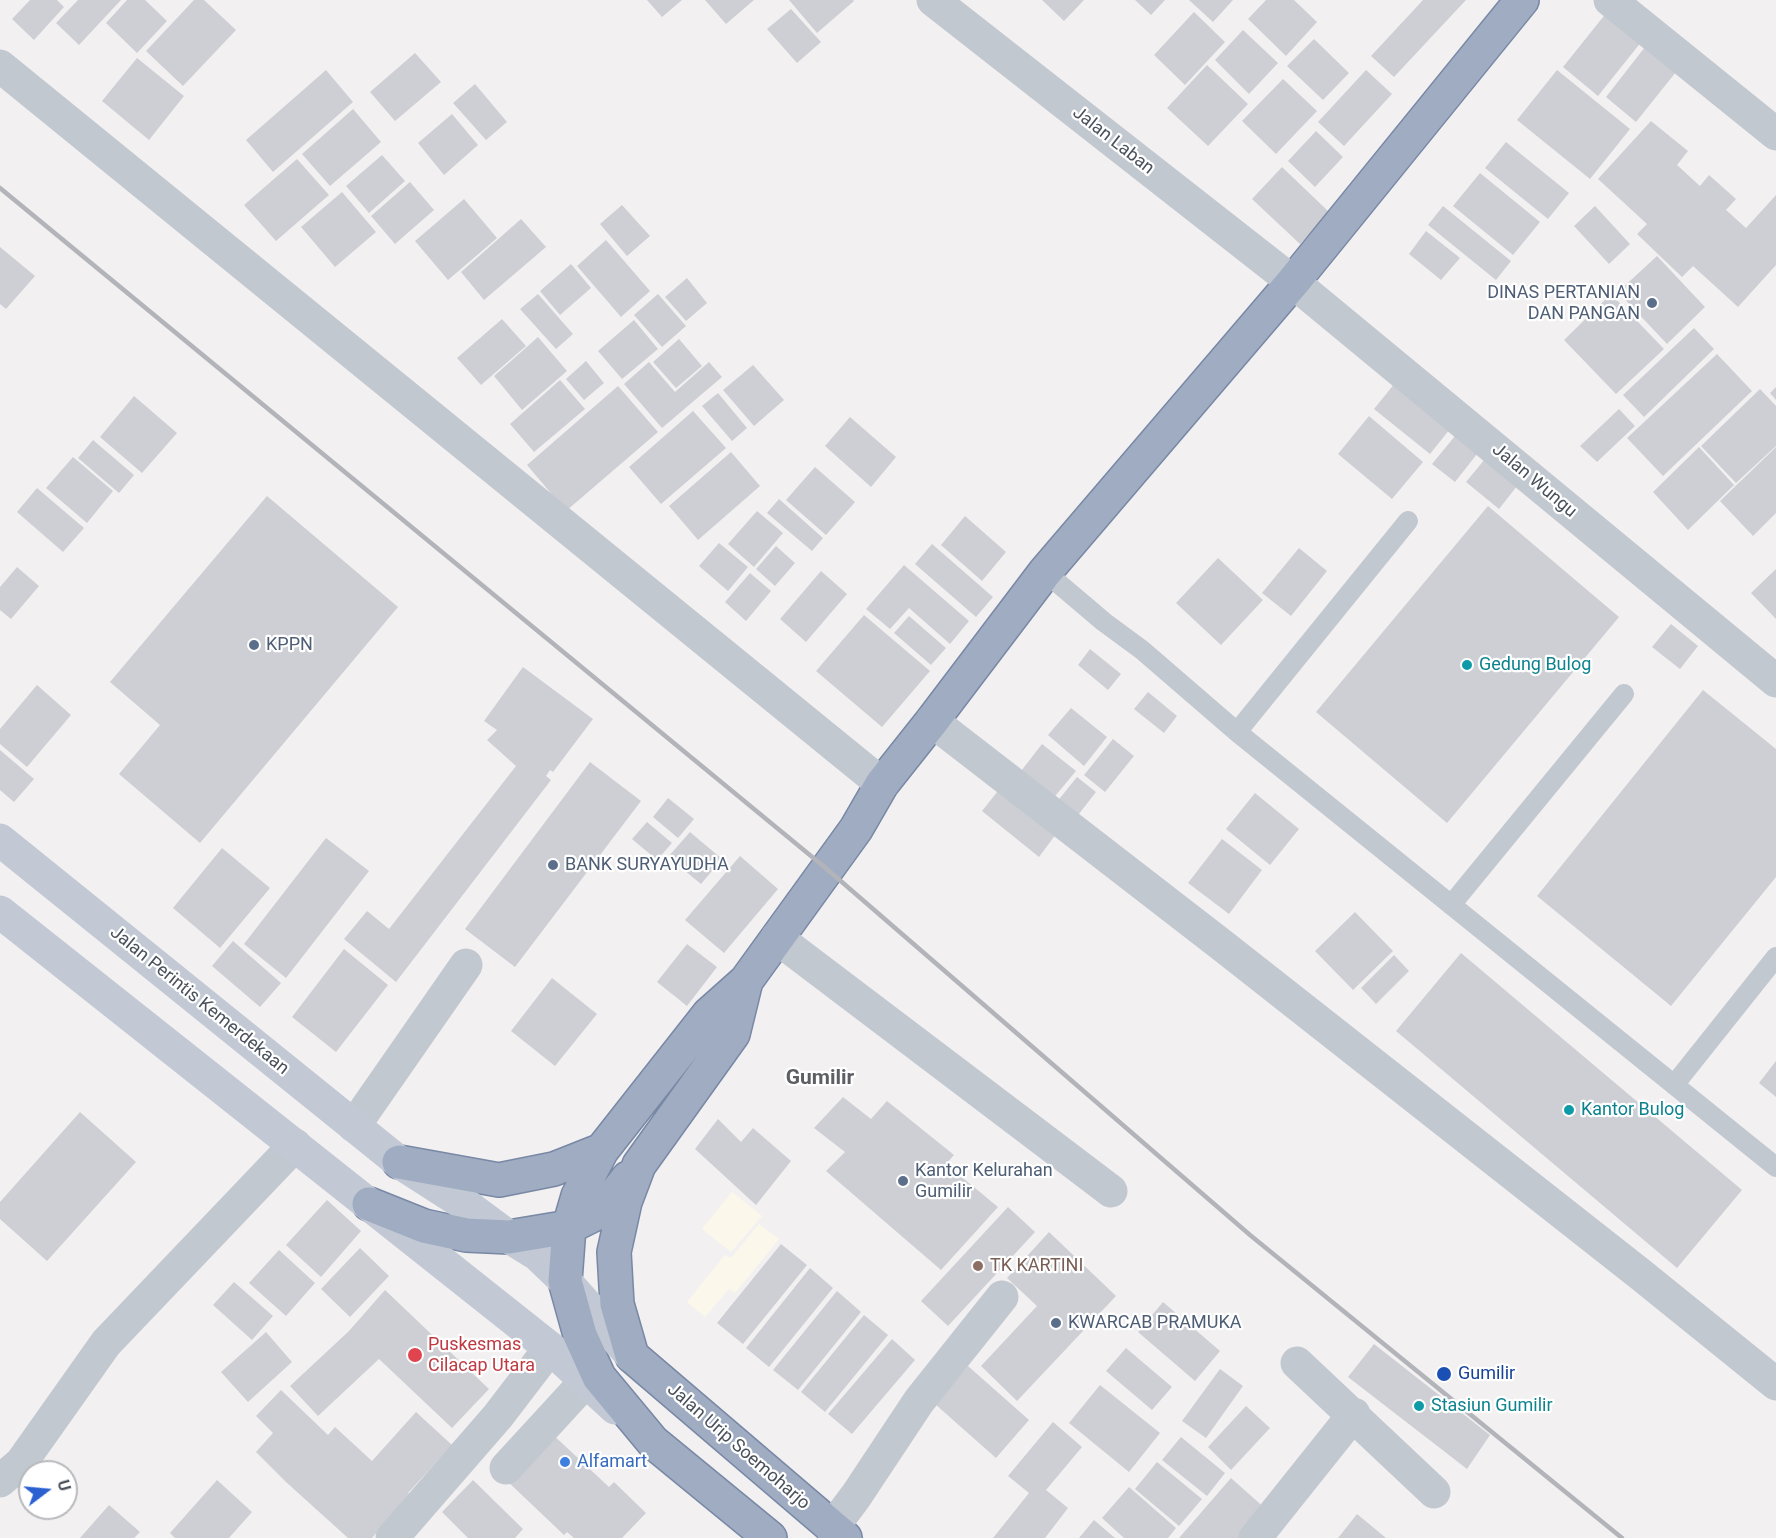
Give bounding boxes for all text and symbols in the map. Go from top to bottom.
street label: Jalan Laban [1068,102,1158,180]
place label: DINAS PERTANIAN DAN PANGAN [1487,282,1640,324]
marker: DINAS PERTANIAN DAN PANGAN [1645,296,1659,310]
street label: Jalan Wungu [1487,439,1581,523]
place label: KPPN [266,634,313,656]
marker: KPPN [247,638,261,652]
place label: Gedung Bulog [1479,654,1591,676]
marker: Gedung Bulog [1460,658,1474,672]
place label: BANK SURYAYUDHA [565,854,729,876]
marker: BANK SURYAYUDHA [546,858,560,872]
street label: Jalan Perintis Kemerdekaan [105,922,293,1080]
district label: Gumilir [786,1066,854,1092]
place label: Kantor Bulog [1581,1099,1684,1121]
marker: Kantor Bulog [1562,1103,1576,1117]
place label: Kantor Kelurahan Gumilir [915,1160,1053,1202]
marker: Kantor Kelurahan Gumilir [896,1174,910,1188]
place label: TK KARTINI [990,1255,1083,1277]
marker: TK KARTINI [971,1259,985,1273]
place label: KWARCAB PRAMUKA [1068,1312,1241,1334]
marker: KWARCAB PRAMUKA [1049,1316,1063,1330]
place label: Puskesmas Cilacap Utara [428,1334,535,1376]
marker: Puskesmas Cilacap Utara [406,1346,424,1364]
place label: Gumilir [1458,1363,1515,1385]
marker: Gumilir [1435,1365,1453,1383]
street label: Jalan Urip Soemoharjo [662,1379,814,1515]
place label: Stasiun Gumilir [1431,1395,1553,1417]
marker: Stasiun Gumilir [1412,1399,1426,1413]
place label: Alfamart [577,1451,647,1473]
marker: Alfamart [558,1455,572,1469]
north arrow [18,1460,78,1520]
text: U [53,1478,74,1493]

